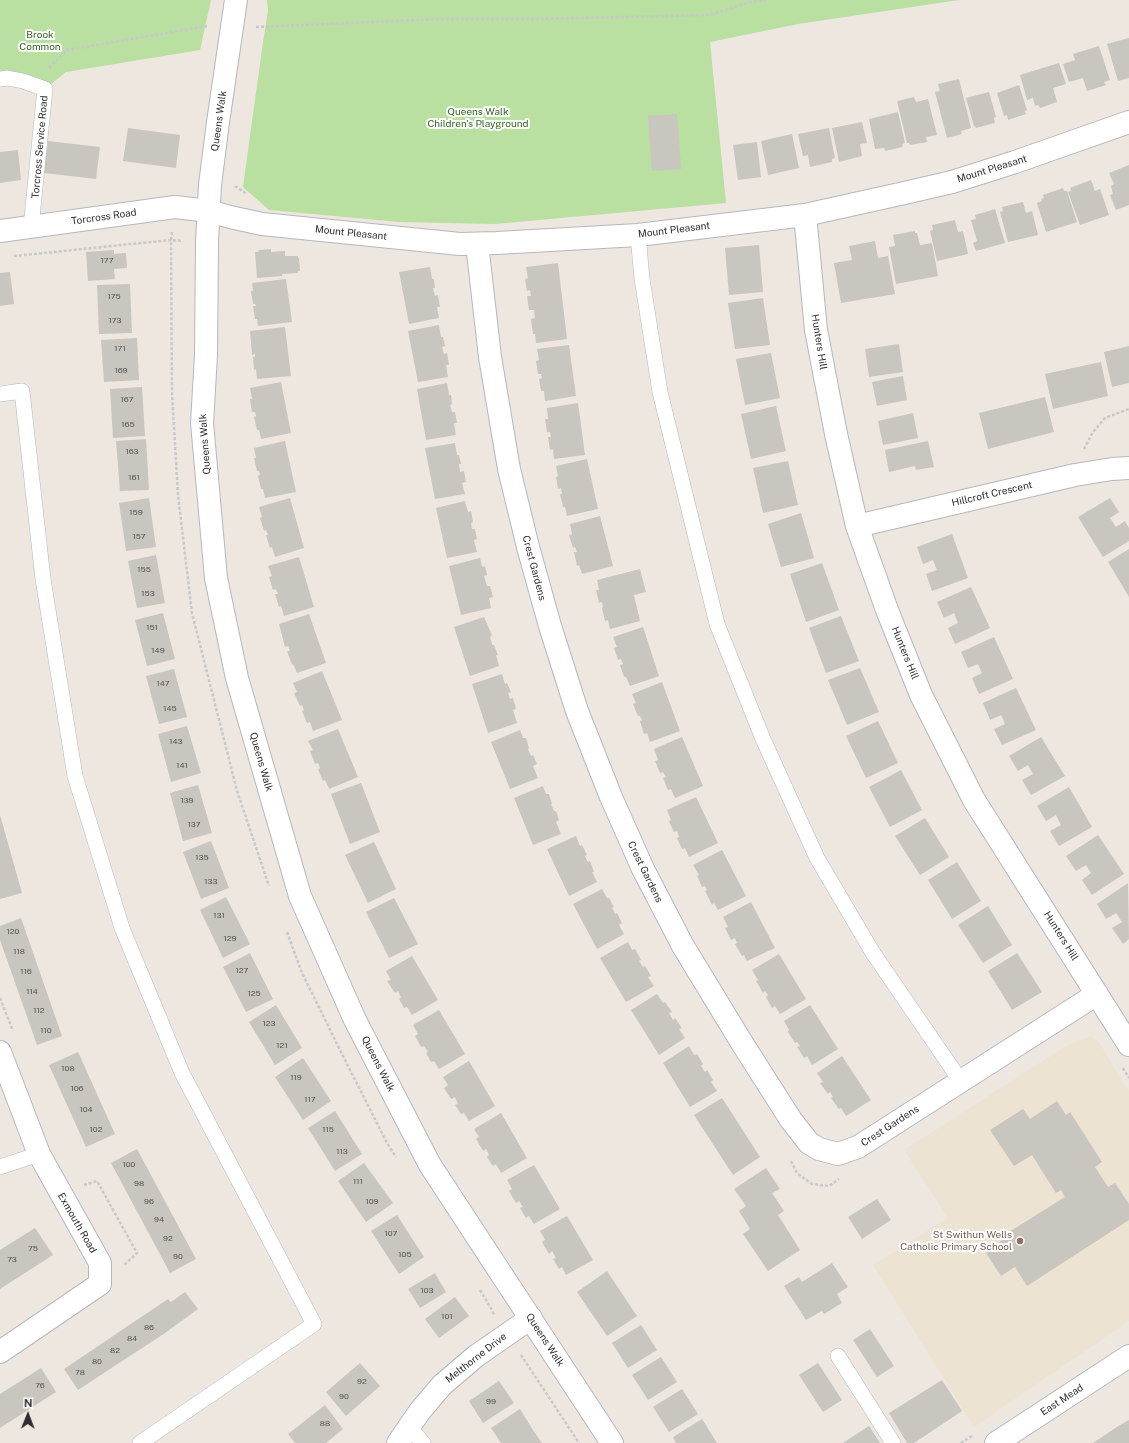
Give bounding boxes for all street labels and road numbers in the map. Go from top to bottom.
street label: Queens Walk [209,90,229,152]
street label: Torcross Service Road [30,95,50,199]
street label: Mount Pleasant [956,153,1028,185]
street label: Torcross Road [71,206,137,228]
street label: Mount Pleasant [637,220,711,240]
street label: Mount Pleasant [314,223,388,243]
street label: Hunters Hill [809,313,829,371]
street label: Queens Walk [197,413,213,475]
street label: Hillcroft Crescent [951,479,1033,509]
street label: Crest Gardens [520,534,548,602]
street label: Hunters Hill [889,625,921,681]
street label: Queens Walk [247,731,275,793]
street label: Crest Gardens [625,839,665,905]
street label: Hunters Hill [1041,909,1081,963]
street label: Queens Walk [359,1034,397,1094]
street label: Crest Gardens [859,1103,921,1149]
street label: Exmouth Road [55,1191,99,1255]
street label: Queens Walk [523,1311,567,1369]
street label: Melthorne Drive [443,1330,509,1386]
street label: East Mead [1038,1382,1086,1418]

